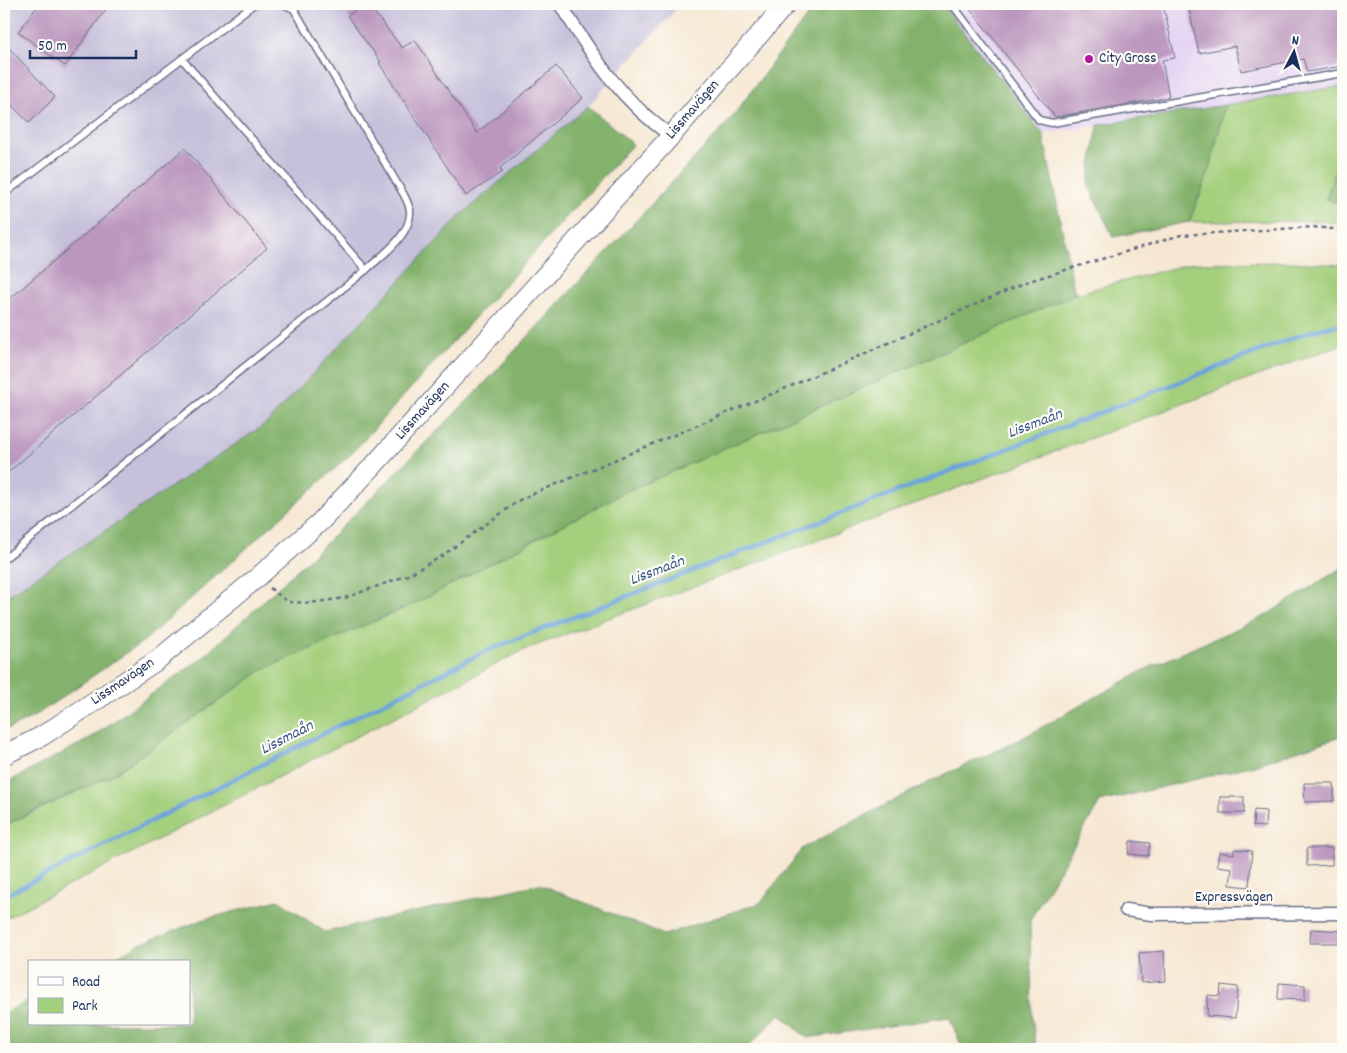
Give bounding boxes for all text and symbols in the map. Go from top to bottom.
scale bar [30,28,136,60]
north arrow [1270,28,1320,78]
text: N [1291,31,1300,51]
text: 50 m [38,36,67,58]
place label: City Gross [1099,48,1157,70]
marker: City Gross [1083,53,1095,65]
street label: Lissmavägen [661,75,725,145]
street label: Lissmavägen [391,377,456,445]
water label: Lissmaån [1004,403,1066,445]
water label: Lissmaån [626,550,688,592]
street label: Lissmavägen [87,653,159,711]
water label: Lissmaån [256,715,318,761]
street label: Expressvägen [1195,887,1273,909]
legend [28,960,190,1026]
text: Road [72,972,100,994]
text: Park [72,996,98,1018]

